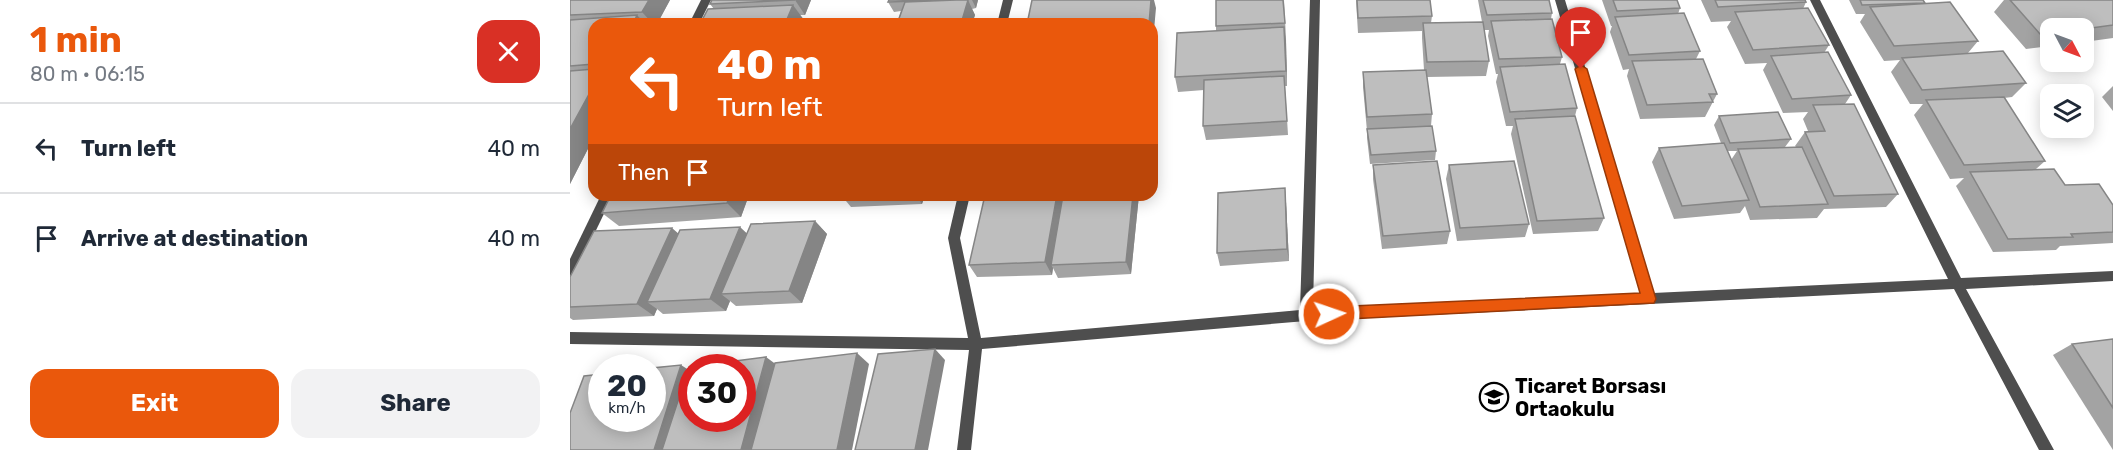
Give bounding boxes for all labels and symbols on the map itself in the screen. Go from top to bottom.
pin [1555,7,1606,69]
north arrow [2040,18,2094,72]
position arrow [1297,282,1361,346]
speed limit sign: 30 [678,354,756,432]
place label: Ticaret Borsası Ortaokulu [1515,374,1666,421]
school or university icon: Ticaret Borsası Ortaokulu [1478,381,1510,413]

